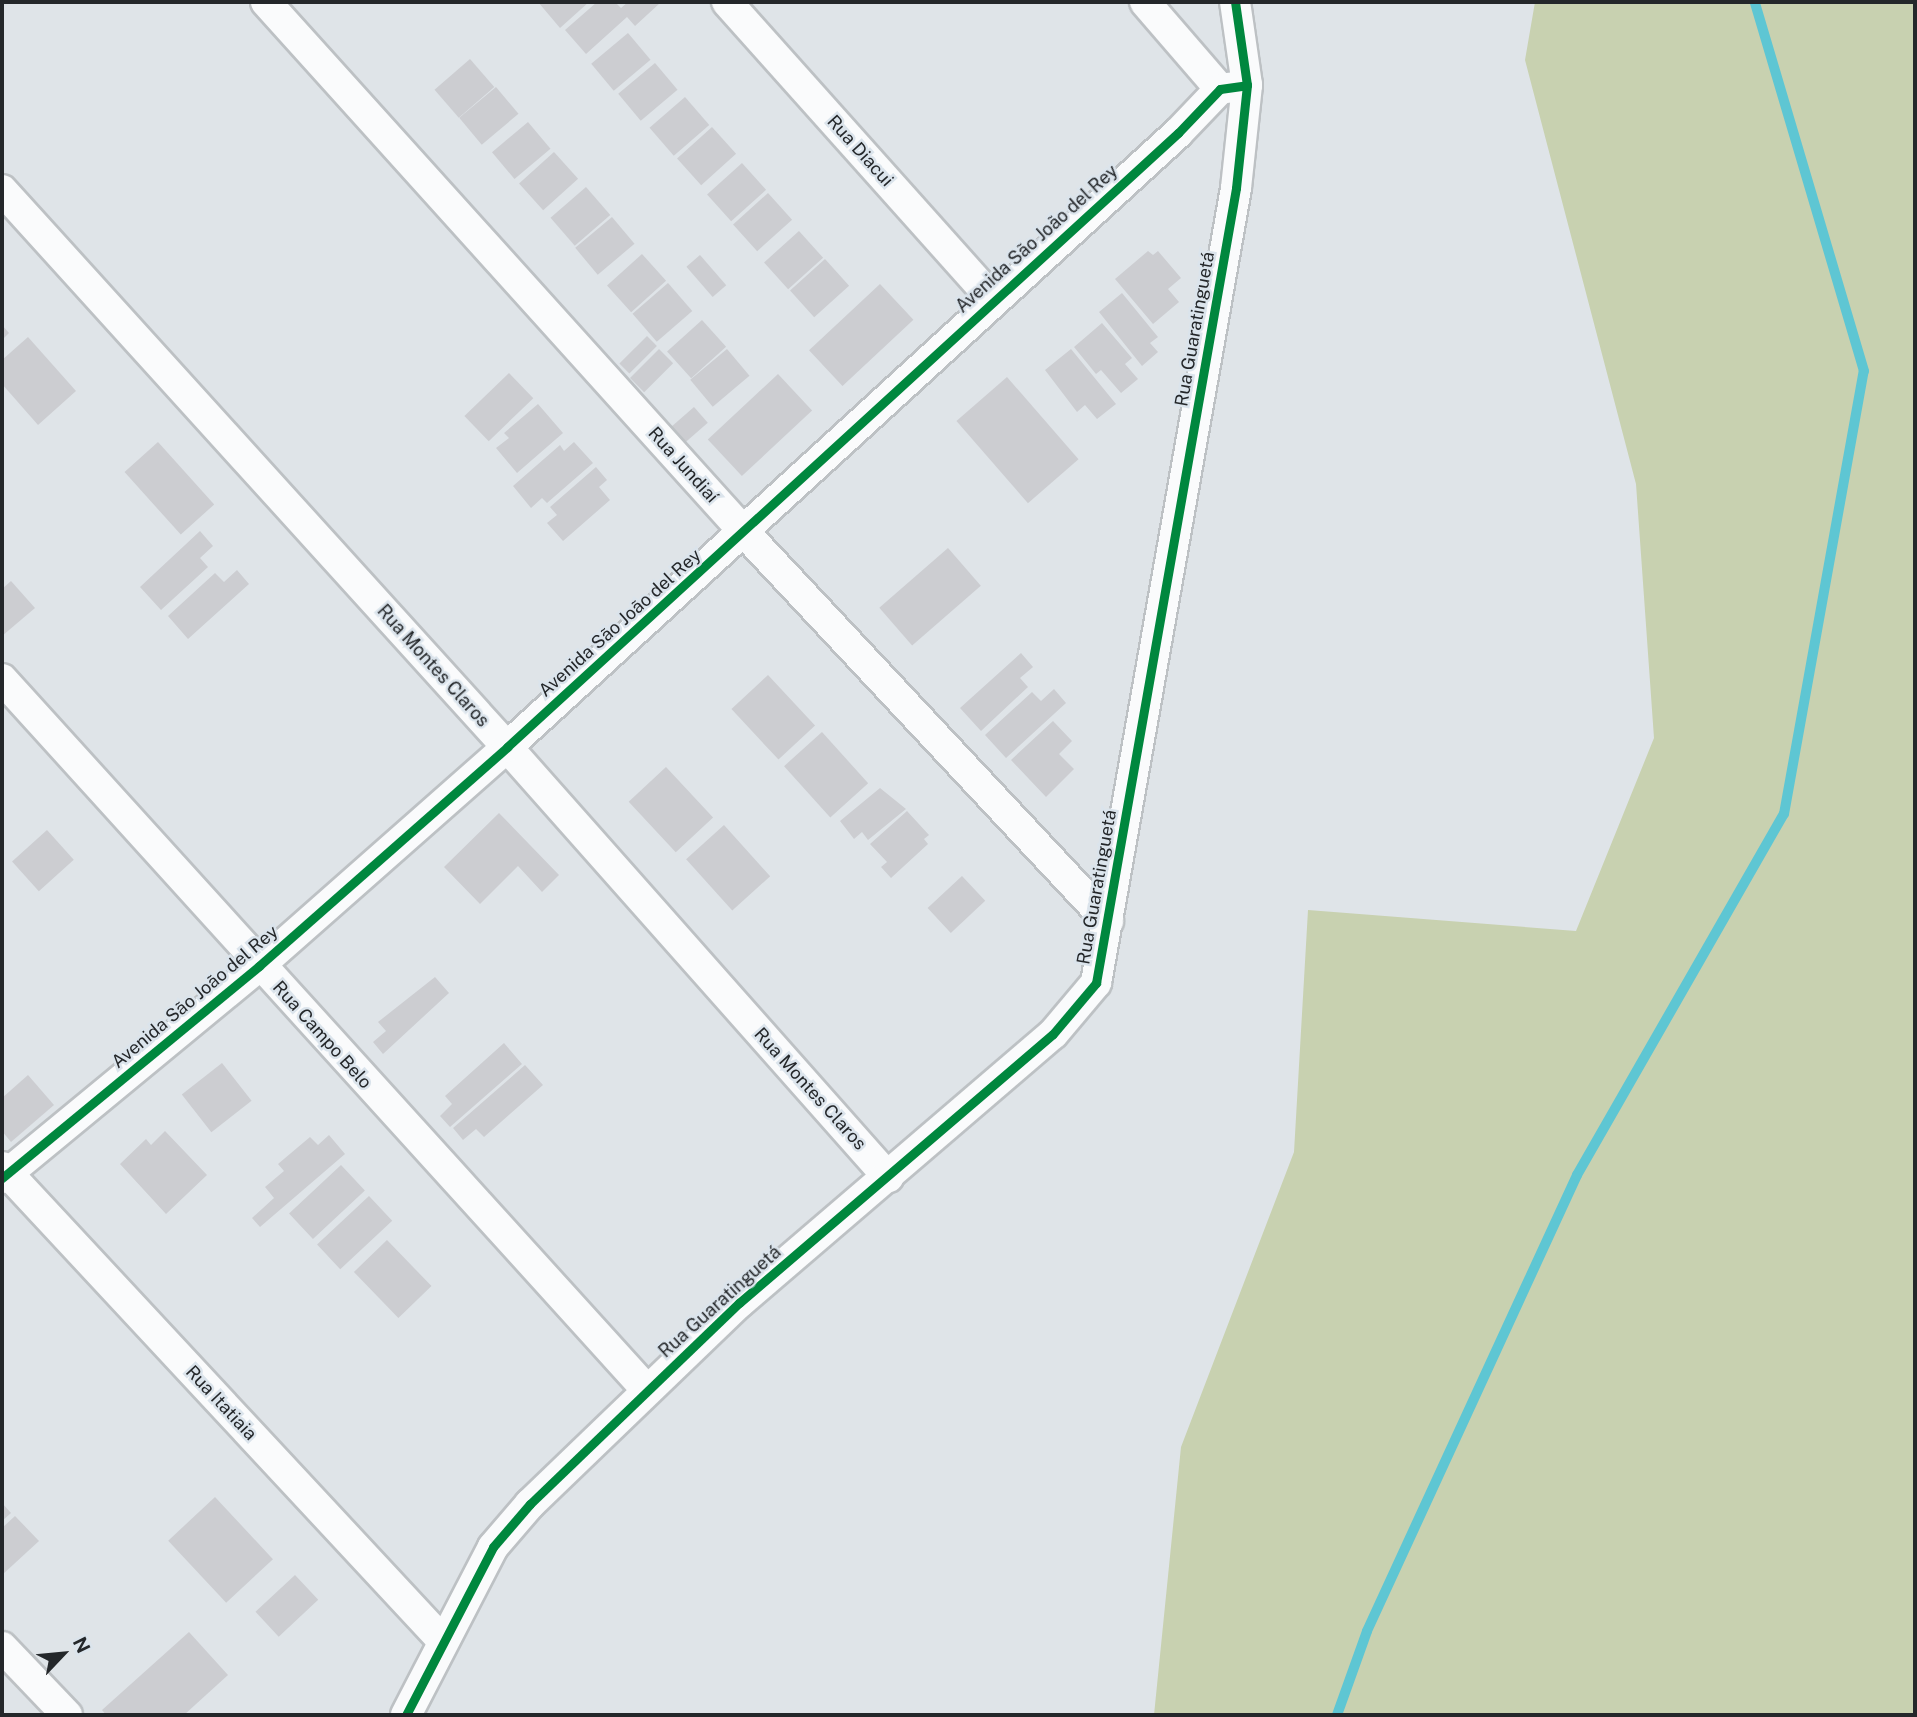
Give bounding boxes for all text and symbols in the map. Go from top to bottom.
street label: Rua Diacui [822,111,898,191]
street label: Avenida São João del Rey [951,160,1123,318]
street label: Rua Guaratinguetá [1171,250,1219,408]
street label: Rua Jundiaí [643,423,723,507]
street label: Avenida São João del Rey [534,544,706,702]
street label: Rua Montes Claros [372,600,494,732]
street label: Rua Guaratinguetá [1073,808,1121,966]
street label: Avenida São João del Rey [107,921,283,1073]
street label: Rua Campo Belo [268,977,376,1093]
street label: Rua Montes Claros [749,1023,871,1155]
street label: Rua Guaratinguetá [655,1242,785,1362]
street label: Rua Itatiaia [181,1361,261,1445]
north arrow [28,1619,98,1689]
text: N [69,1633,95,1656]

